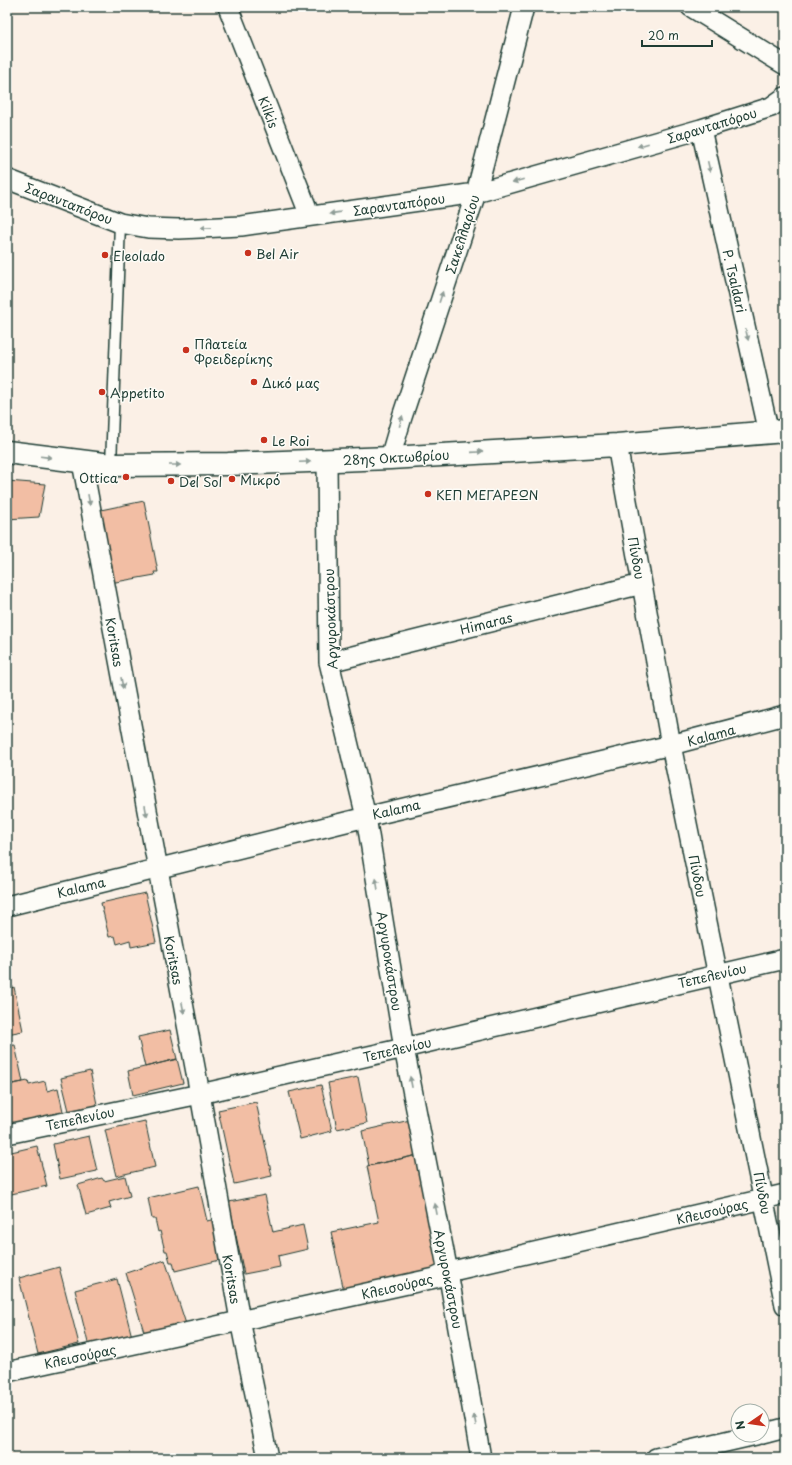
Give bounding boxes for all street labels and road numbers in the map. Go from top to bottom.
street label: Kilkis [254,93,284,131]
street label: Σαρανταπόρου [665,102,759,148]
street label: Σαρανταπόρου [22,178,116,228]
street label: Σαρανταπόρου [352,188,446,220]
street label: Σακελλαρίου [440,192,484,276]
street label: P. Tsaldari [718,247,752,315]
street label: 28ης Οκτωβρίου [342,445,450,469]
street label: Πίνδου [624,535,650,581]
street label: Αργυροκάστρου [319,568,341,670]
street label: Himaras [458,607,514,639]
street label: Koritsas [101,616,129,668]
street label: Kalama [685,719,738,751]
street label: Kalama [370,794,423,824]
street label: Πίνδου [685,853,711,899]
street label: Kalama [55,872,108,902]
street label: Αργυροκάστρου [373,910,407,1012]
street label: Koritsas [160,934,188,986]
street label: Τεπελενίου [676,958,748,992]
street label: Τεπελενίου [361,1032,433,1066]
street label: Τεπελενίου [44,1101,116,1135]
street label: Πίνδου [750,1170,776,1216]
street label: Κλεισούρας [674,1193,750,1228]
street label: Αργυροκάστρου [430,1228,468,1330]
street label: Koritsas [218,1253,246,1305]
street label: Κλεισούρας [359,1268,435,1303]
street label: Κλεισούρας [42,1339,118,1373]

